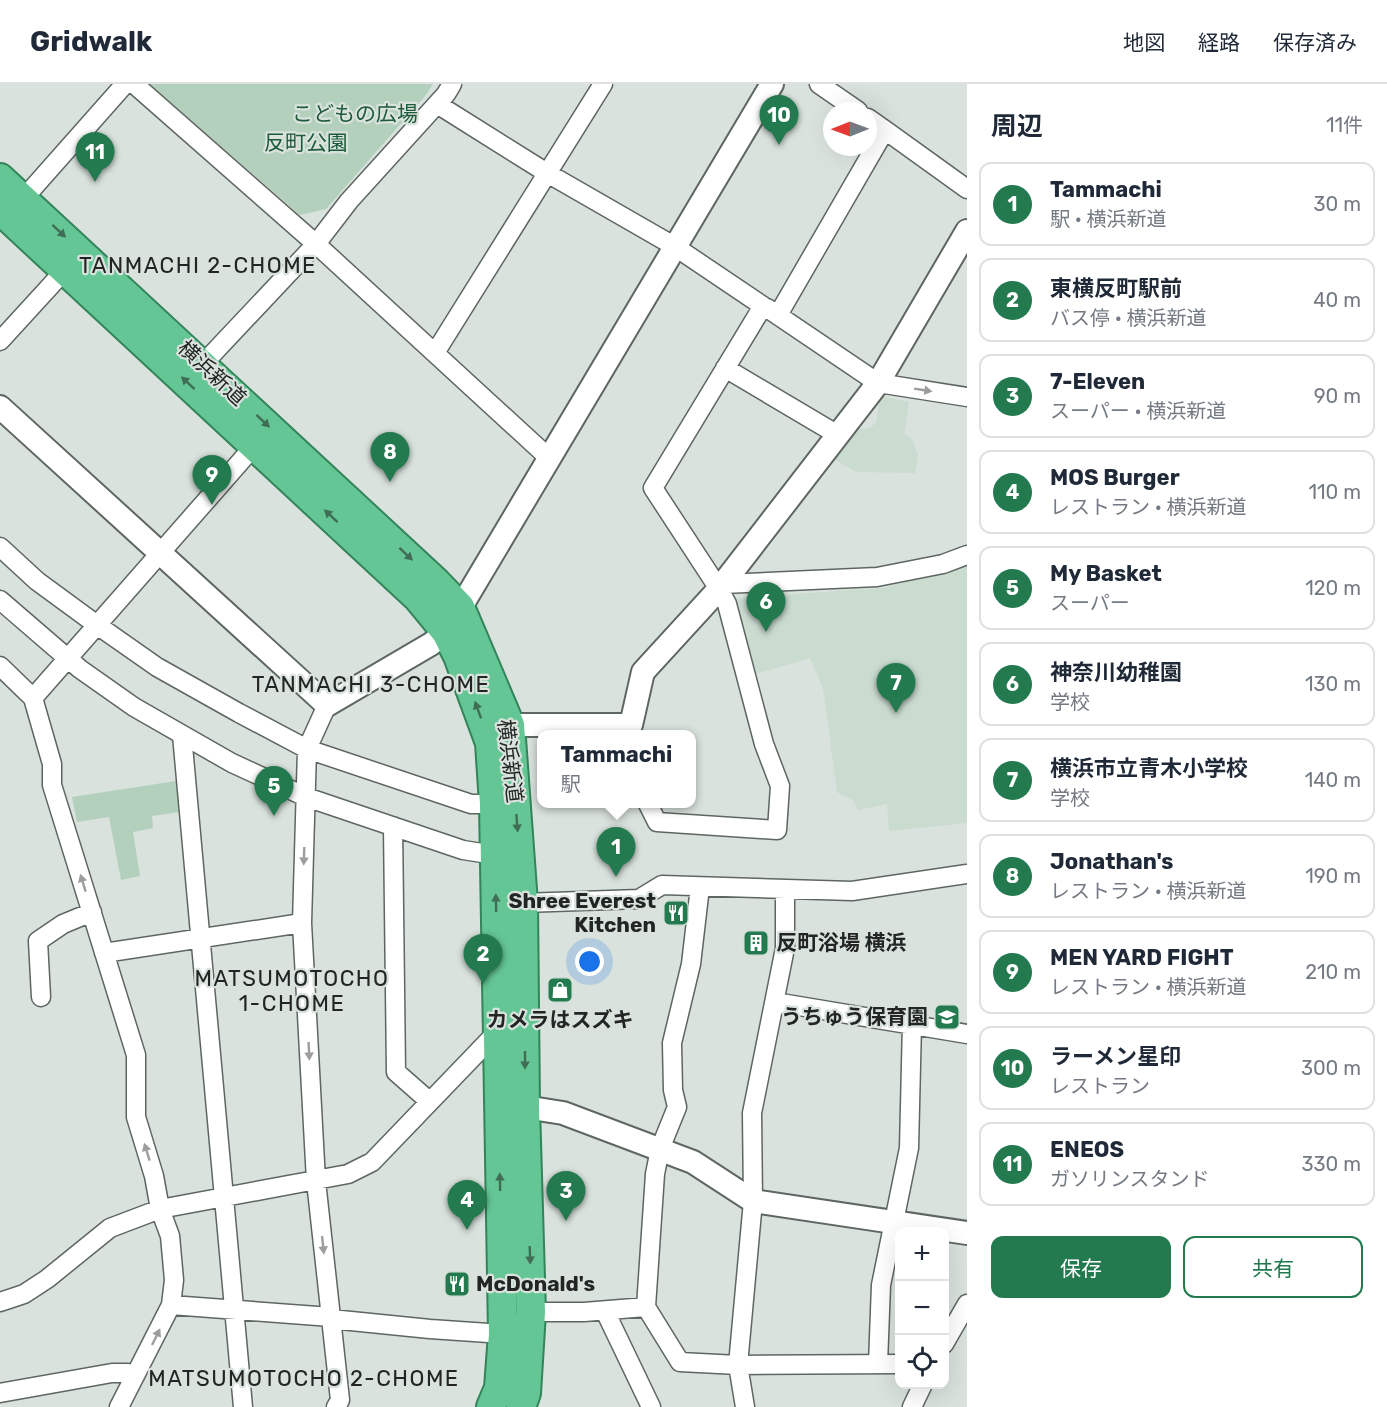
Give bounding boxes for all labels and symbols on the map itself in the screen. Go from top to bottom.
pin: 10 [760,95,798,145]
park label: こどもの広場 [292,101,418,126]
north arrow [823,102,877,156]
park label: 反町公園 [264,130,348,155]
pin: 11 [76,132,115,182]
one-way arrow [51,224,66,237]
district label: TANMACHI 2-CHOME [79,252,317,279]
street label: 横浜新道 [173,335,252,410]
one-way arrow [181,377,196,390]
one-way arrow [913,386,932,395]
one-way arrow [256,414,271,428]
pin: 8 [370,432,410,482]
pin: 9 [192,456,232,505]
one-way arrow [323,509,338,523]
one-way arrow [398,547,413,560]
pin: 6 [746,582,786,632]
pin: 7 [876,664,916,713]
district label: TANMACHI 3-CHOME [252,671,490,698]
one-way arrow [473,701,482,719]
street label: 横浜新道 [493,718,528,804]
pin: 5 [254,766,294,816]
one-way arrow [512,814,522,833]
pin: 1 [596,828,636,877]
one-way arrow [300,846,309,865]
one-way arrow [78,874,87,892]
place label: Shree Everest Kitchen [508,888,656,937]
one-way arrow [491,894,501,913]
restaurant icon: Shree Everest Kitchen [661,898,691,928]
building icon: 反町浴場 横浜 [741,928,771,958]
place label: 反町浴場 横浜 [776,930,906,955]
pin: 2 [464,934,502,984]
your location [575,947,604,976]
district label: MATSUMOTOCHO 1-CHOME [195,965,389,1017]
shop icon: カメラはスズキ [545,975,575,1005]
school or university icon: うちゅう保育園 [932,1002,962,1032]
place label: うちゅう保育園 [781,1004,928,1029]
place label: カメラはスズキ [487,1007,634,1032]
one-way arrow [304,1041,313,1060]
one-way arrow [520,1050,529,1069]
one-way arrow [142,1143,151,1161]
pin: 3 [546,1172,586,1221]
one-way arrow [496,1173,505,1192]
pin: 4 [448,1180,486,1230]
one-way arrow [318,1236,328,1255]
one-way arrow [525,1245,534,1264]
restaurant icon: McDonald's [442,1269,472,1299]
place label: McDonald's [476,1271,595,1296]
one-way arrow [151,1328,160,1345]
district label: MATSUMOTOCHO 2-CHOME [148,1365,460,1392]

